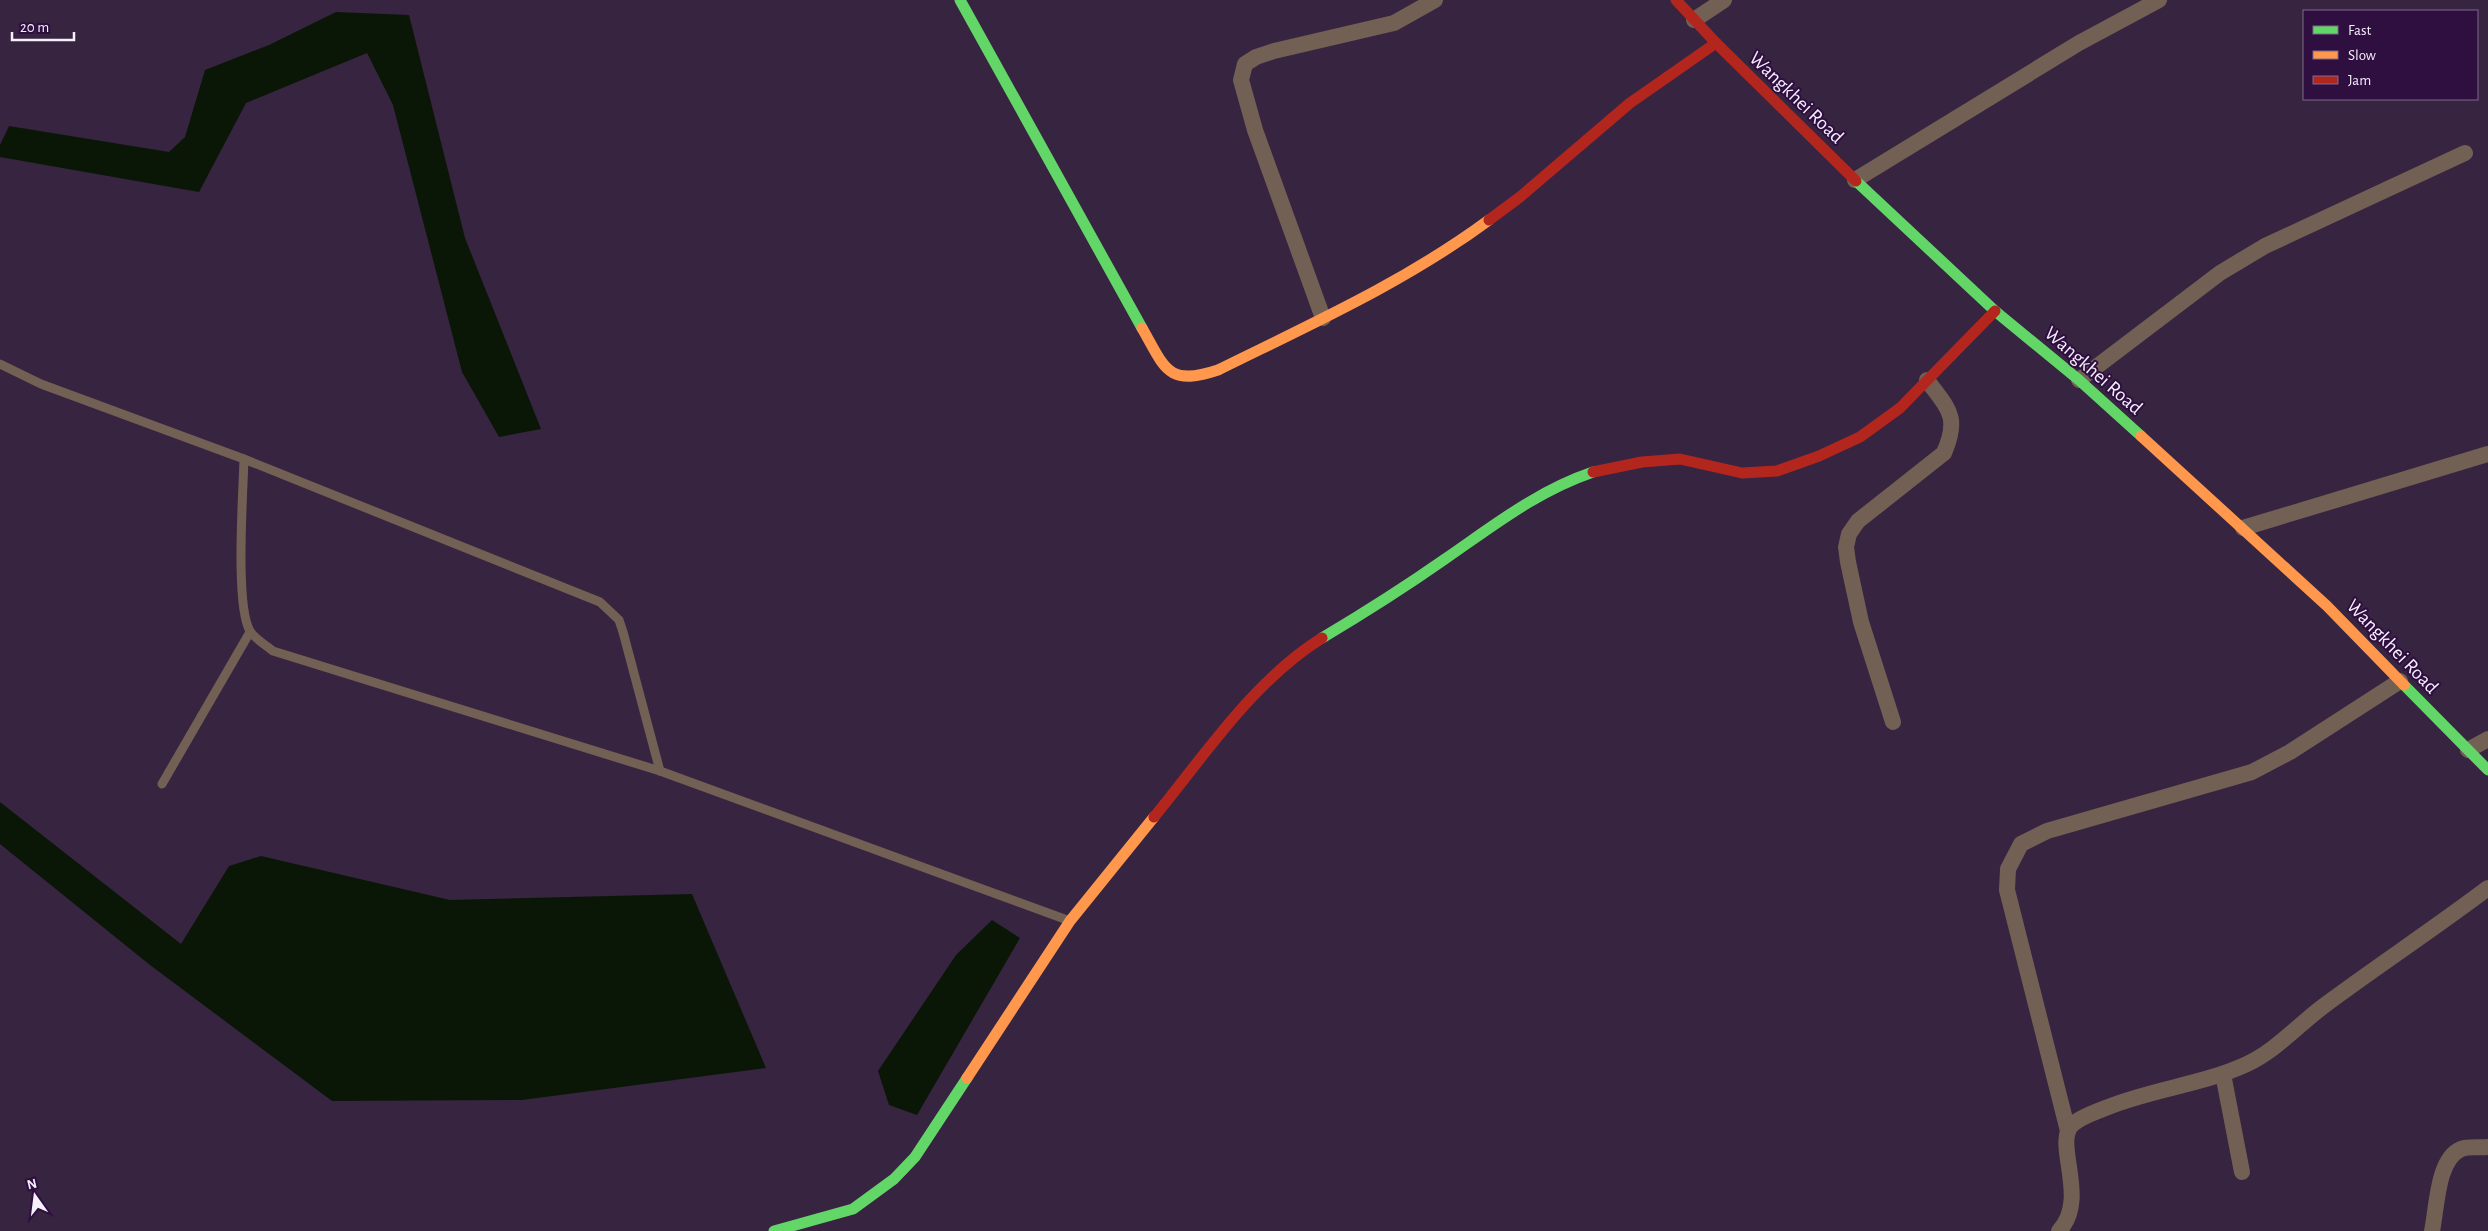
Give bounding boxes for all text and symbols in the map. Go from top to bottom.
scale bar [12,10,75,42]
legend [2303,10,2478,100]
text: 20 m [20,20,49,35]
text: Fast [2348,23,2372,38]
street label: Wangkhei Road [1745,48,1847,147]
text: Slow [2348,48,2376,63]
text: Jam [2348,73,2371,88]
street label: Wangkhei Road [2041,323,2146,419]
street label: Wangkhei Road [2343,596,2442,698]
north arrow [10,1171,60,1221]
text: N [26,1176,39,1192]

